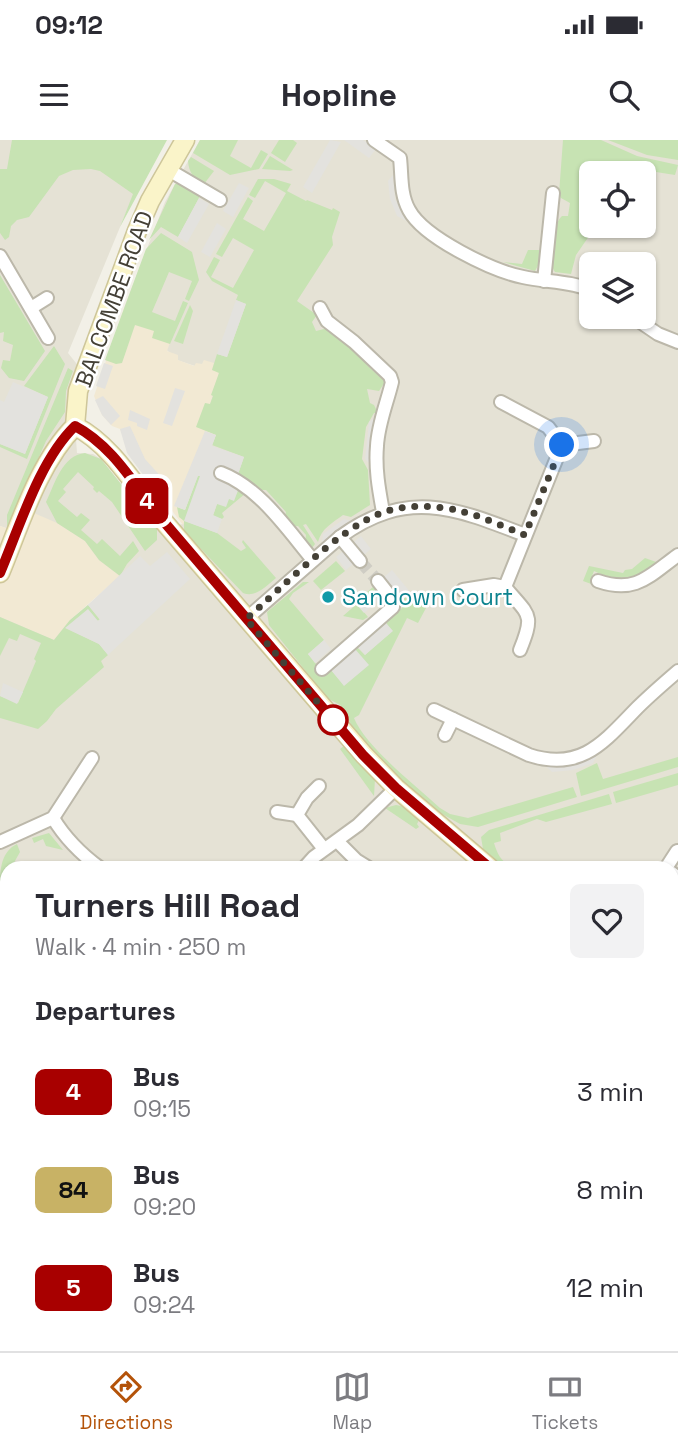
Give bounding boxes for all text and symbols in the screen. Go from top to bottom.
text: 09:12 [35,8,103,42]
text: Hopline [281,75,397,115]
icon: menu [35,76,73,114]
icon: search [605,76,643,114]
map controls [579,161,656,329]
button: locate [579,161,656,238]
street label: BALCOMBE ROAD [68,207,160,391]
button: layers [579,252,656,329]
your location [544,427,579,462]
line badge: 4 [124,478,170,524]
text: 4 [139,485,155,516]
place label: Sandown Court [342,582,513,612]
marker: Sandown Court [320,589,336,605]
unlabelled marker [318,705,348,735]
button: heart [570,884,644,958]
text: Turners Hill Road [35,885,300,927]
text: Walk · 4 min · 250 m [35,932,246,962]
text: Departures [35,994,176,1028]
text: Bus [133,1060,180,1094]
text: 3 min [577,1075,644,1109]
text: 4 [66,1076,81,1107]
text: 09:15 [133,1094,191,1124]
text: Bus [133,1158,180,1192]
text: 8 min [576,1173,644,1207]
text: 84 [59,1174,88,1205]
text: 09:20 [133,1192,196,1222]
text: Bus [133,1256,180,1290]
text: 12 min [566,1271,644,1305]
text: 5 [66,1272,81,1303]
text: 09:24 [133,1290,195,1320]
tab: Directions [80,1368,173,1435]
tab: Map [333,1368,372,1435]
tab: Tickets [532,1368,598,1435]

